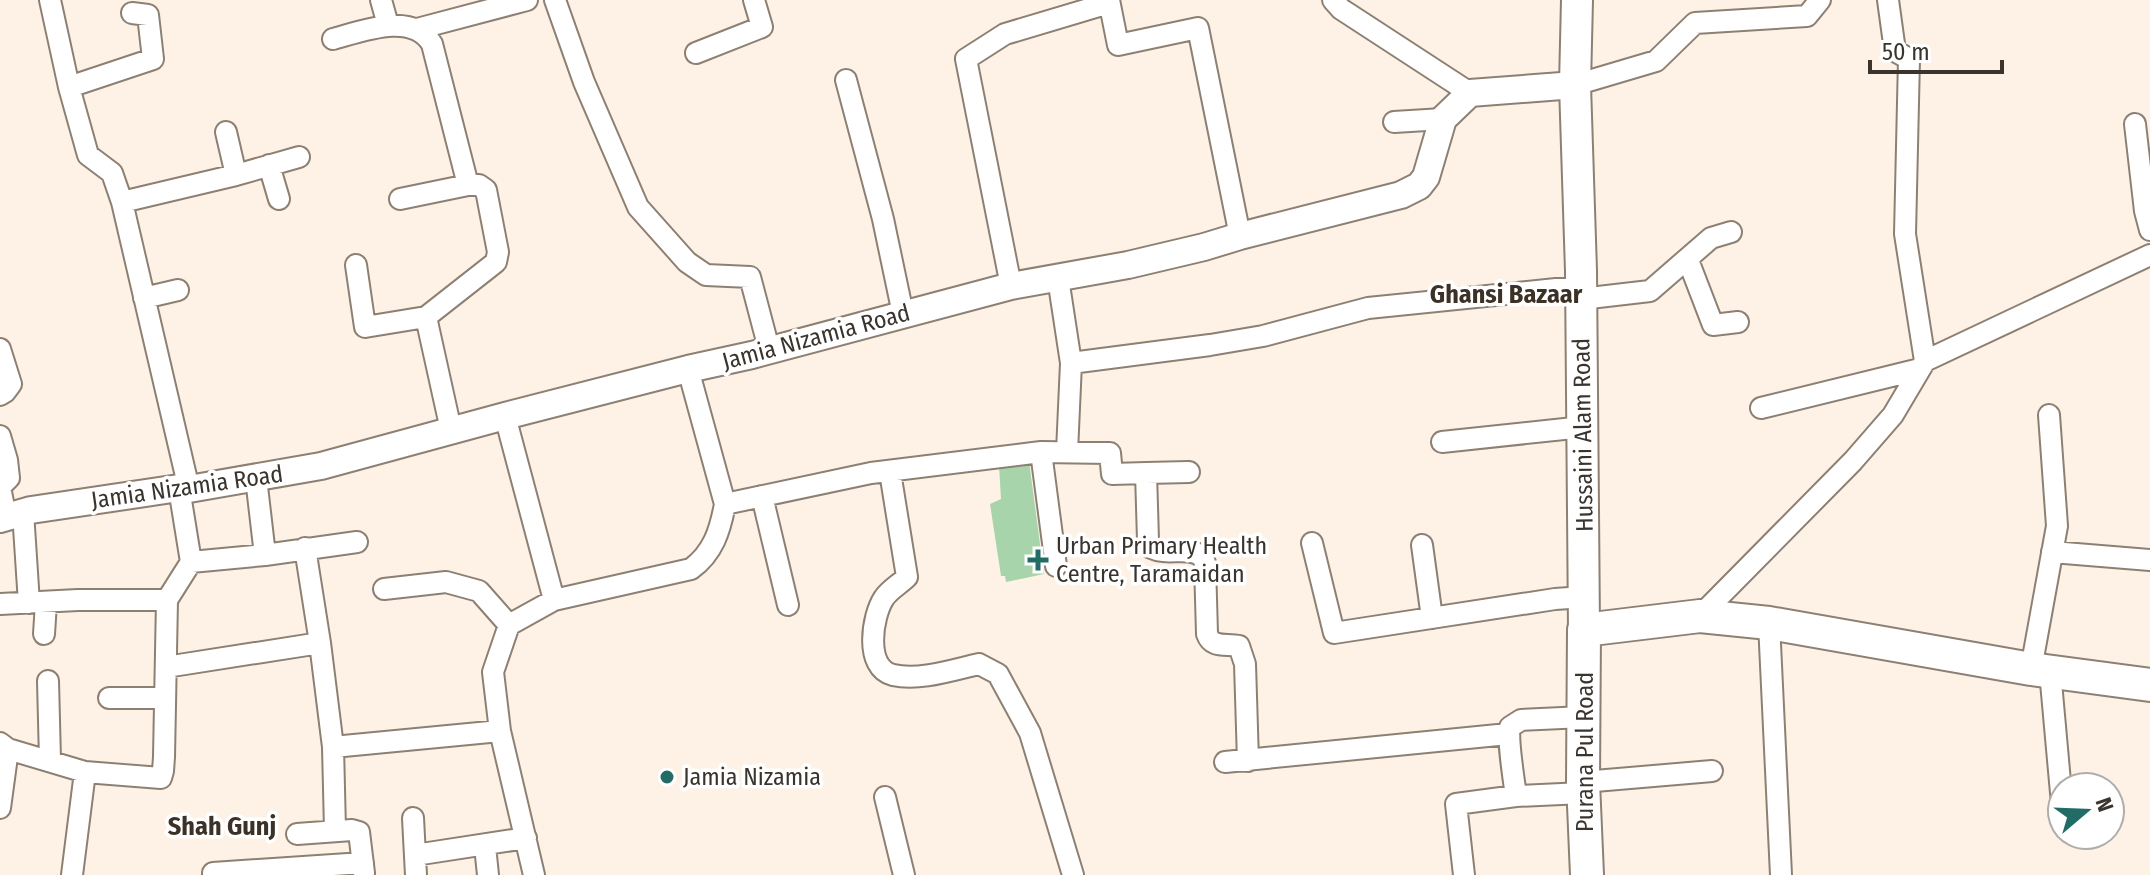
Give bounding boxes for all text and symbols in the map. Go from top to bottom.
scale bar [1870,24,2002,74]
text: 50 m [1882,38,1930,66]
district label: Ghansi Bazaar [1430,279,1583,310]
street label: Jamia Nizamia Road [719,298,913,376]
street label: Hussaini Alam Road [1567,338,1599,532]
street label: Jamia Nizamia Road [89,460,285,514]
place label: Urban Primary Health Centre, Taramaidan [1056,532,1267,588]
marker: Urban Primary Health Centre, Taramaidan [1027,549,1049,571]
street label: Purana Pul Road [1571,672,1599,832]
place label: Jamia Nizamia [683,763,821,791]
marker: Jamia Nizamia [658,768,676,786]
north arrow [2046,771,2126,851]
text: N [2090,794,2119,815]
district label: Shah Gunj [168,811,276,842]

